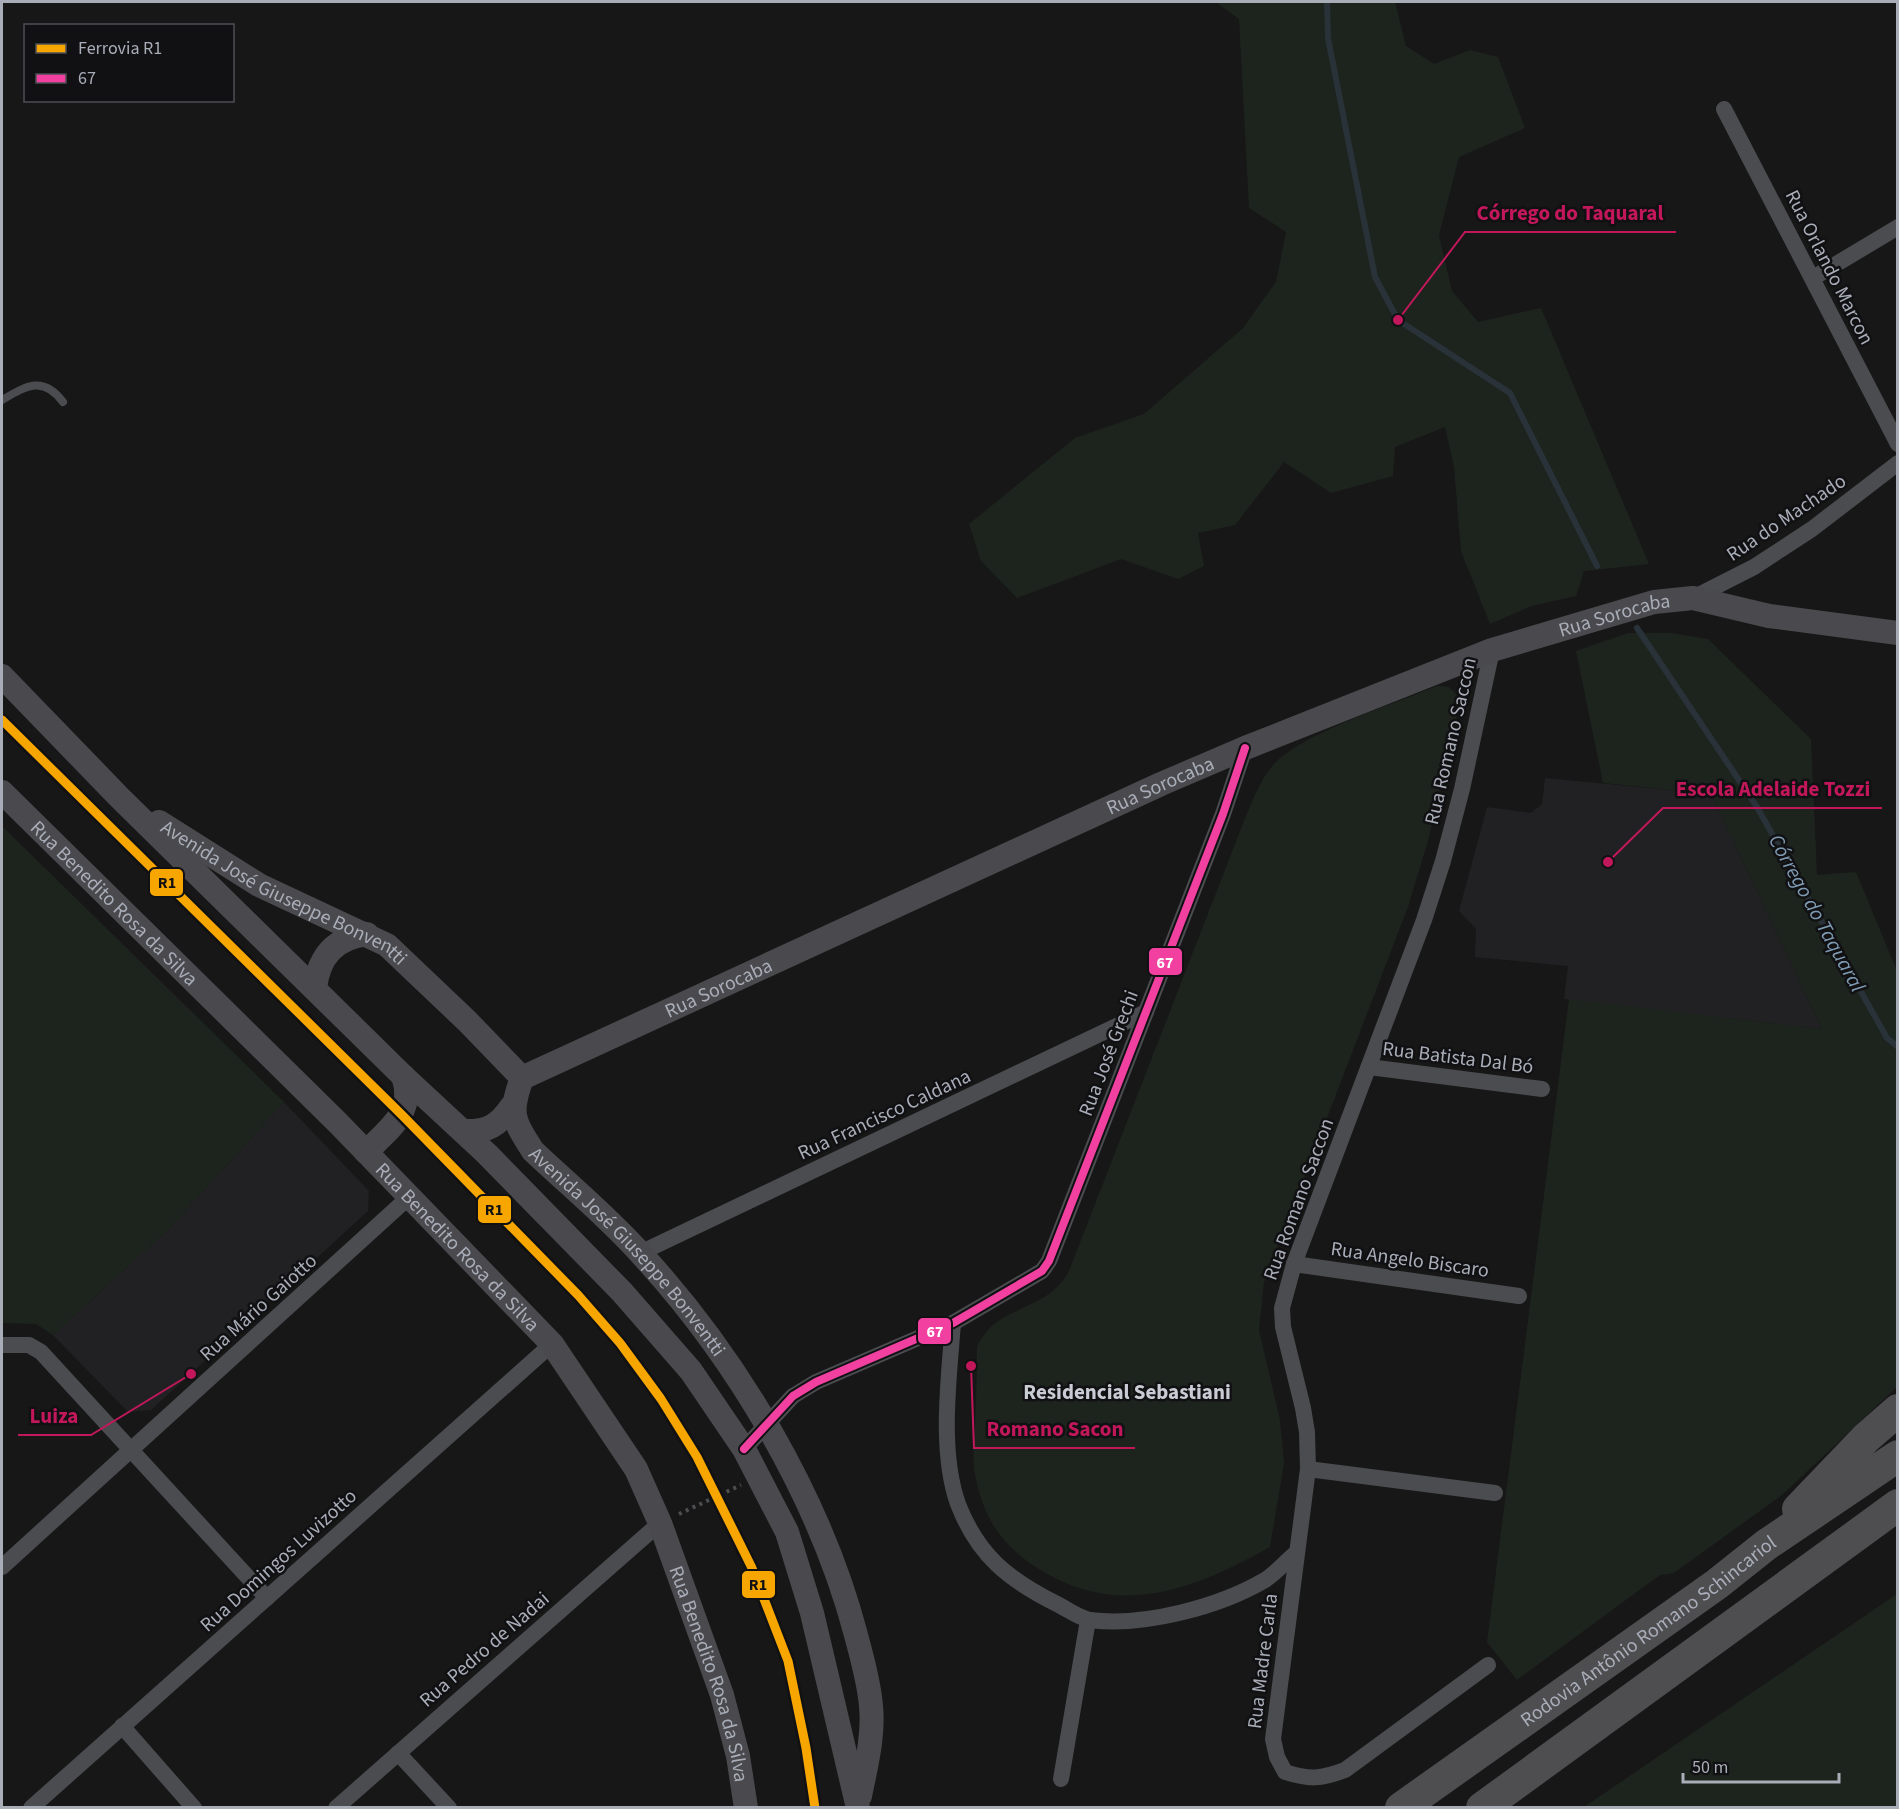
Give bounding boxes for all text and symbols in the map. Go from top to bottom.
legend [24,24,234,102]
text: Ferrovia R1 [78,36,162,61]
text: 67 [78,66,96,91]
street label: Rua Orlando Marcon [1778,185,1880,350]
callout: Córrego do Taquaral [1465,193,1676,232]
text: Córrego do Taquaral [1477,198,1663,228]
street label: Rua do Machado [1721,467,1852,568]
street label: Rua Sorocaba [1555,587,1672,645]
street label: Rua Romano Saccon [1418,655,1484,828]
street label: Rua Sorocaba [1102,750,1219,822]
callout: Escola Adelaide Tozzi [1663,769,1882,808]
text: Escola Adelaide Tozzi [1676,774,1870,804]
street label: Rua Benedito Rosa da Silva [24,814,204,993]
street label: Avenida José Giuseppe Bonventti [155,814,413,972]
water label: Córrego do Taquaral [1761,829,1873,998]
line badge: R1 [149,868,184,897]
text: R1 [158,872,176,894]
line badge: 67 [1148,947,1183,976]
street label: Rua Sorocaba [660,952,777,1025]
text: 67 [1157,952,1173,974]
street label: Rua José Grechi [1072,986,1146,1120]
street label: Rua Batista Dal Bó [1381,1035,1535,1081]
street label: Rua Francisco Caldana [793,1062,976,1167]
street label: Rua Romano Saccon [1257,1114,1341,1284]
street label: Avenida José Giuseppe Bonventti [522,1141,732,1362]
street label: Rua Benedito Rosa da Silva [369,1157,546,1338]
line badge: R1 [477,1195,512,1224]
text: R1 [485,1199,503,1221]
street label: Rua Angelo Biscaro [1329,1235,1491,1285]
street label: Rua Mário Gaiotto [194,1247,323,1368]
line badge: 67 [917,1317,952,1345]
text: 67 [927,1321,943,1343]
district label: Residencial Sebastiani [1023,1377,1231,1407]
callout: Luiza [18,1396,91,1435]
text: Luiza [30,1401,78,1431]
callout: Romano Sacon [974,1409,1135,1448]
text: Romano Sacon [987,1414,1123,1444]
street label: Rua Domingos Luvizotto [194,1483,363,1639]
street label: Rodovia Antônio Romano Schincariol [1515,1529,1782,1734]
street label: Rua Benedito Rosa da Silva [662,1562,755,1784]
line badge: R1 [741,1570,776,1599]
text: R1 [749,1574,767,1596]
street label: Rua Pedro de Nadai [414,1585,556,1714]
street label: Rua Madre Carla [1241,1592,1285,1730]
scale bar [1683,1746,1839,1784]
text: 50 m [1692,1755,1728,1780]

